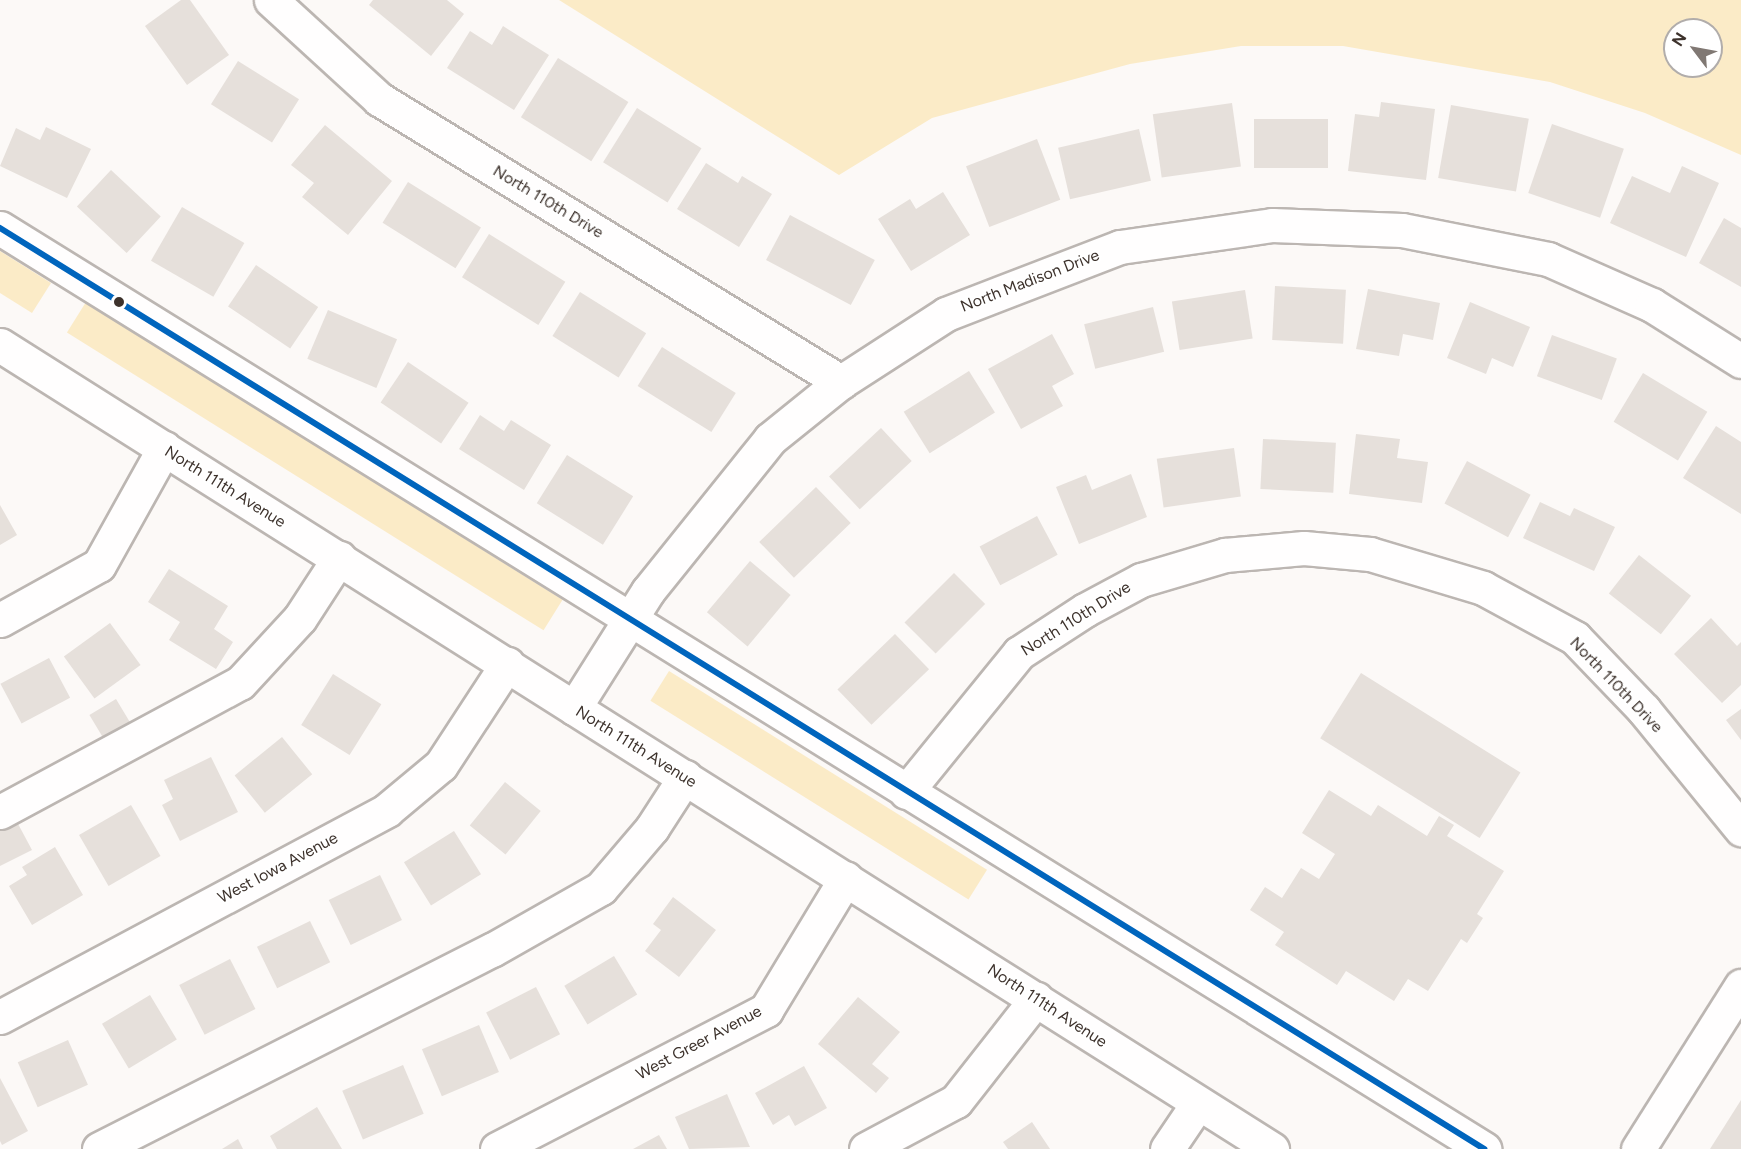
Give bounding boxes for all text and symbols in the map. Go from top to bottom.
north arrow [1663,18,1723,78]
text: N [1668,29,1690,50]
street label: North 110th Drive [489,161,607,243]
street label: North Madison Drive [958,246,1102,316]
unlabelled marker [113,296,125,308]
street label: North 111th Avenue [161,442,289,532]
street label: North 110th Drive [1018,578,1134,660]
street label: North 110th Drive [1566,633,1666,737]
street label: North 111th Avenue [572,702,700,792]
street label: West Iowa Avenue [215,828,341,908]
street label: North 111th Avenue [984,960,1110,1052]
street label: West Greer Avenue [633,1002,765,1084]

